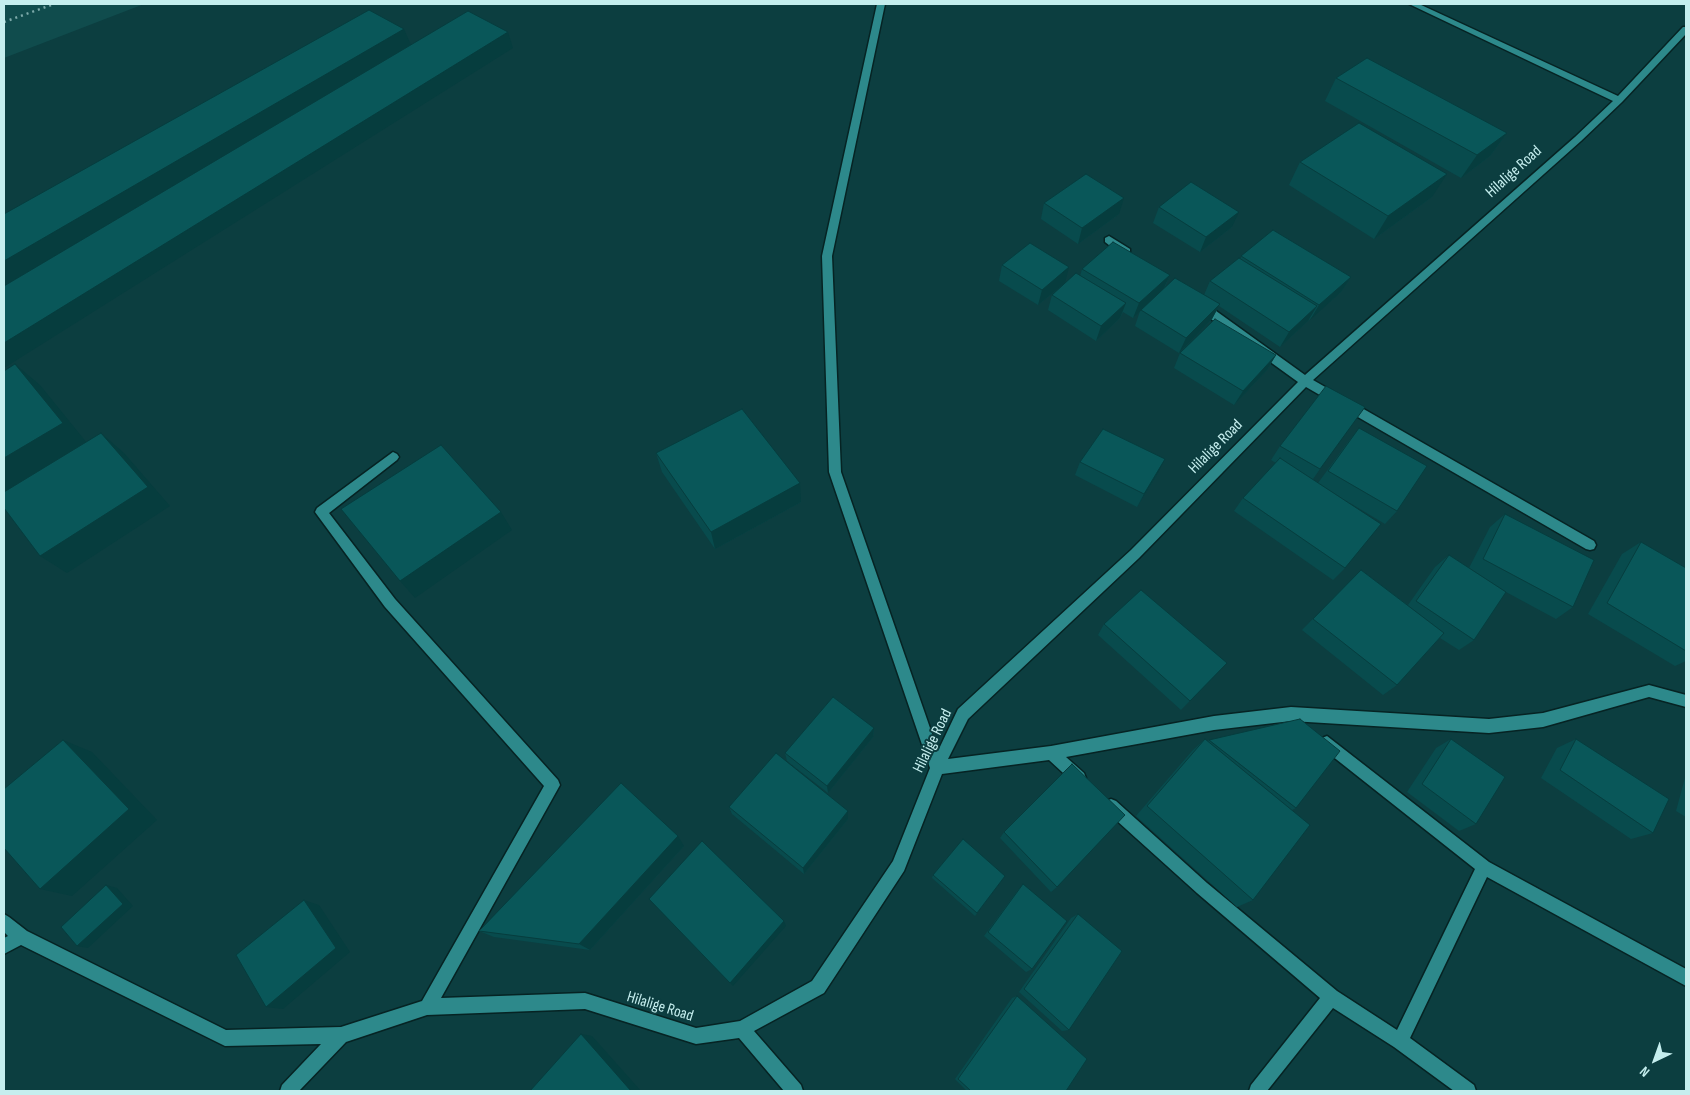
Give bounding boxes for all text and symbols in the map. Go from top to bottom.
street label: Hilalige Road [1482,142,1546,202]
street label: Hilalige Road [1185,416,1247,478]
street label: Hilalige Road [909,706,957,776]
street label: Hilalige Road [624,988,696,1026]
north arrow [1630,1035,1680,1085]
text: N [1636,1063,1653,1080]

